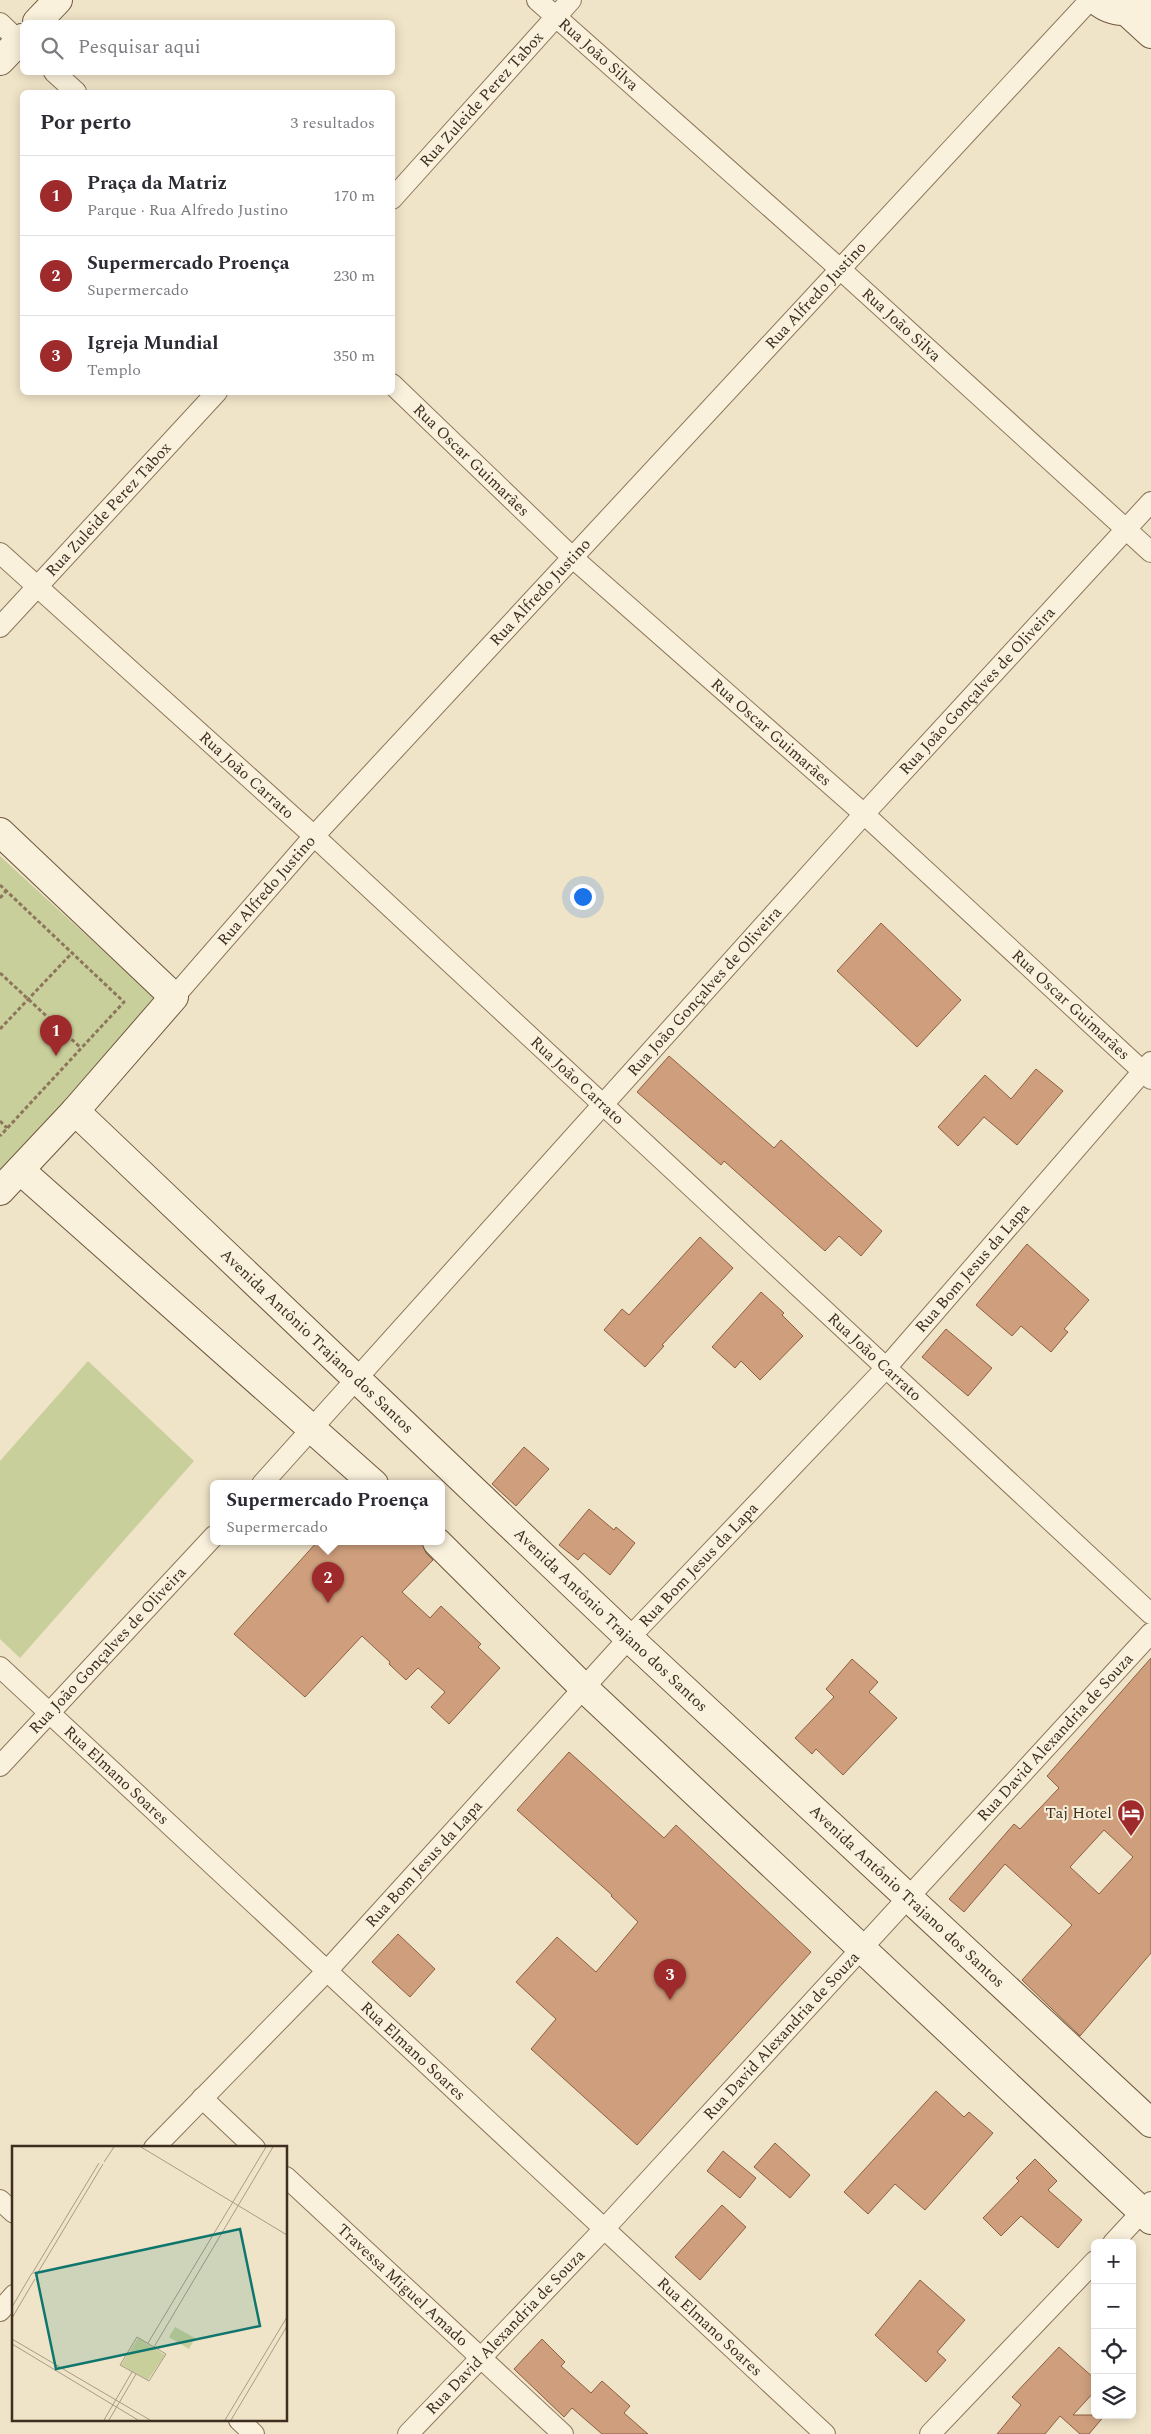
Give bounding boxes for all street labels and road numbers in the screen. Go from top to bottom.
street label: Rua João Silva [553,12,644,97]
street label: Rua Zuleide Perez Tabox [414,26,549,173]
street label: Rua Alfredo Justino [760,236,872,355]
street label: Rua João Silva [856,282,947,367]
street label: Rua Oscar Guimarães [407,398,535,522]
street label: Rua Zuleide Perez Tabox [40,437,177,582]
street label: Rua Alfredo Justino [484,533,597,652]
street label: Rua João Gonçalves de Oliveira [893,601,1061,781]
street label: Rua Oscar Guimarães [705,672,837,792]
street label: Rua João Carrato [194,726,300,825]
street label: Rua Alfredo Justino [212,830,321,951]
street label: Rua João Gonçalves de Oliveira [622,901,788,1082]
street label: Rua Oscar Guimarães [1006,944,1135,1066]
street label: Rua João Carrato [525,1031,630,1131]
street label: Rua Bom Jesus da Lapa [910,1198,1036,1338]
street label: Avenida Antônio Trajano dos Santos [215,1243,419,1439]
street label: Rua João Carrato [822,1307,927,1407]
street label: Rua Bom Jesus da Lapa [633,1497,764,1633]
street label: Avenida Antônio Trajano dos Santos [508,1522,713,1718]
street label: Rua João Gonçalves de Oliveira [23,1561,192,1740]
street label: Rua David Alexandria de Souza [972,1648,1139,1827]
street label: Rua Elmano Soares [58,1720,175,1831]
street label: Rua Bom Jesus da Lapa [360,1795,488,1933]
street label: Avenida Antônio Trajano dos Santos [804,1799,1010,1993]
street label: Rua David Alexandria de Souza [698,1946,865,2125]
street label: Rua Elmano Soares [355,1996,471,2106]
street label: Travessa Miguel Amado [332,2218,474,2352]
street label: Rua David Alexandria de Souza [420,2244,591,2420]
street label: Rua Elmano Soares [652,2272,768,2382]

